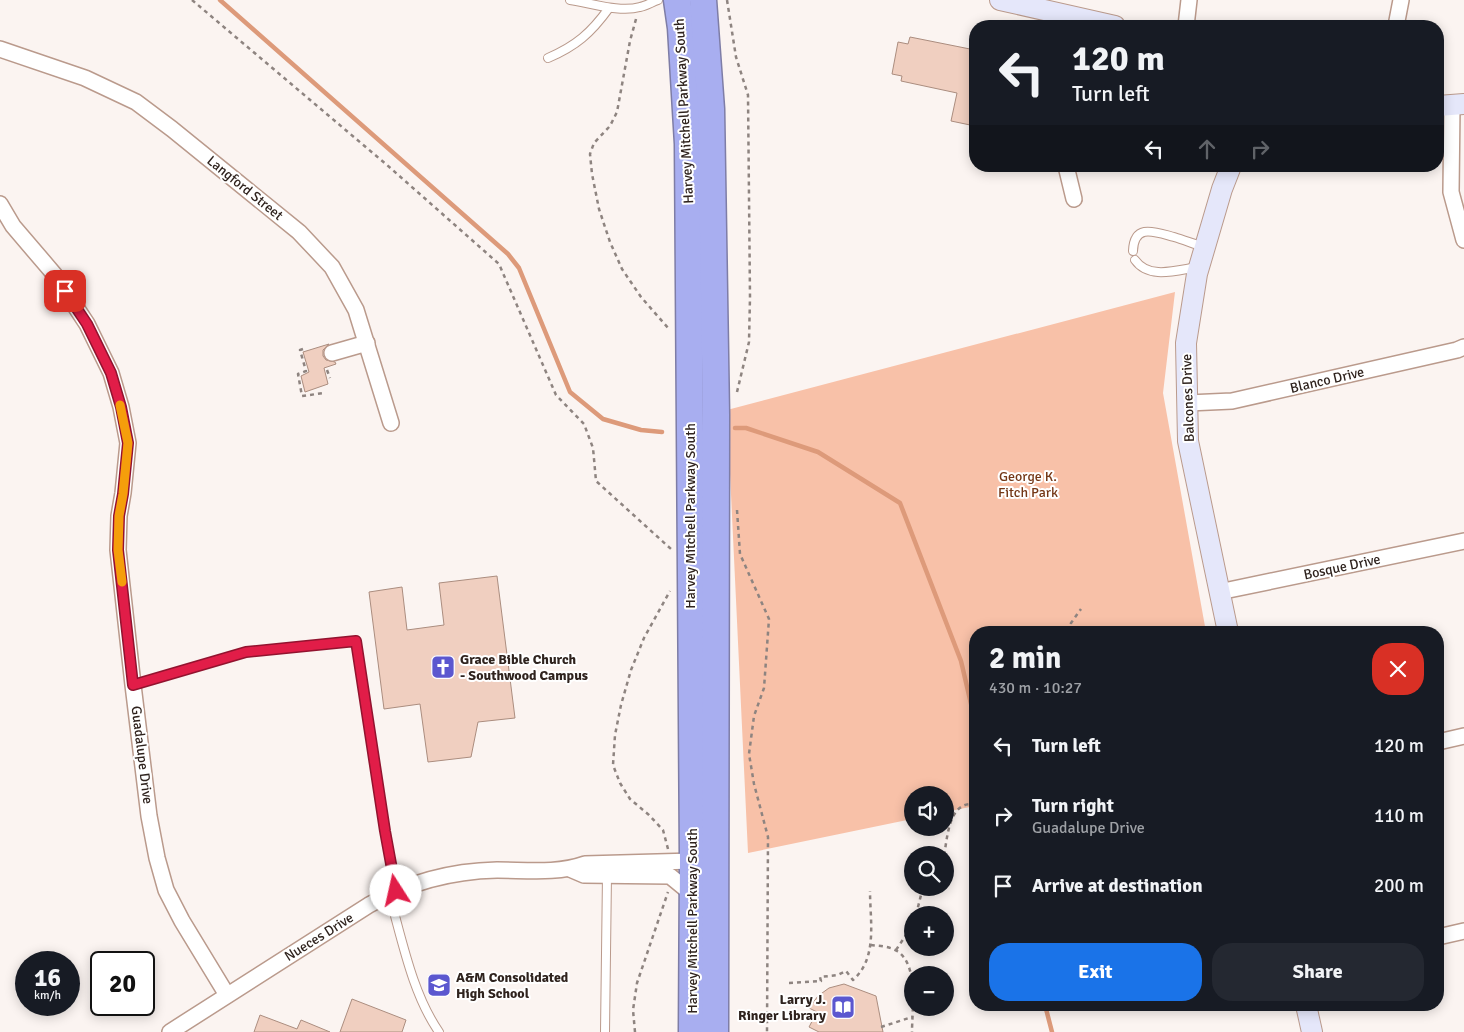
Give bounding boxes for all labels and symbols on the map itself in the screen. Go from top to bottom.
street label: Harvey Mitchell Parkway South [671,18,697,204]
street label: Langford Street [203,152,287,224]
pin [44,270,86,312]
street label: Balcones Drive [1178,353,1198,443]
street label: Blanco Drive [1288,363,1366,397]
street label: Harvey Mitchell Parkway South [682,423,699,609]
park label: George K. Fitch Park [998,468,1058,501]
street label: Bosque Drive [1302,551,1382,583]
place label: Grace Bible Church - Southwood Campus [460,651,588,684]
church icon: Grace Bible Church - Southwood Campus [430,654,456,680]
street label: Guadalupe Drive [128,705,156,805]
street label: Harvey Mitchell Parkway South [684,828,701,1014]
position arrow [369,864,421,916]
street label: Nueces Drive [281,909,357,965]
speed limit sign: 20 [90,951,155,1016]
place label: A&M Consolidated High School [456,969,569,1002]
school or university icon: A&M Consolidated High School [426,972,452,998]
place label: Larry J. Ringer Library [738,991,826,1024]
library icon: Larry J. Ringer Library [830,994,856,1020]

